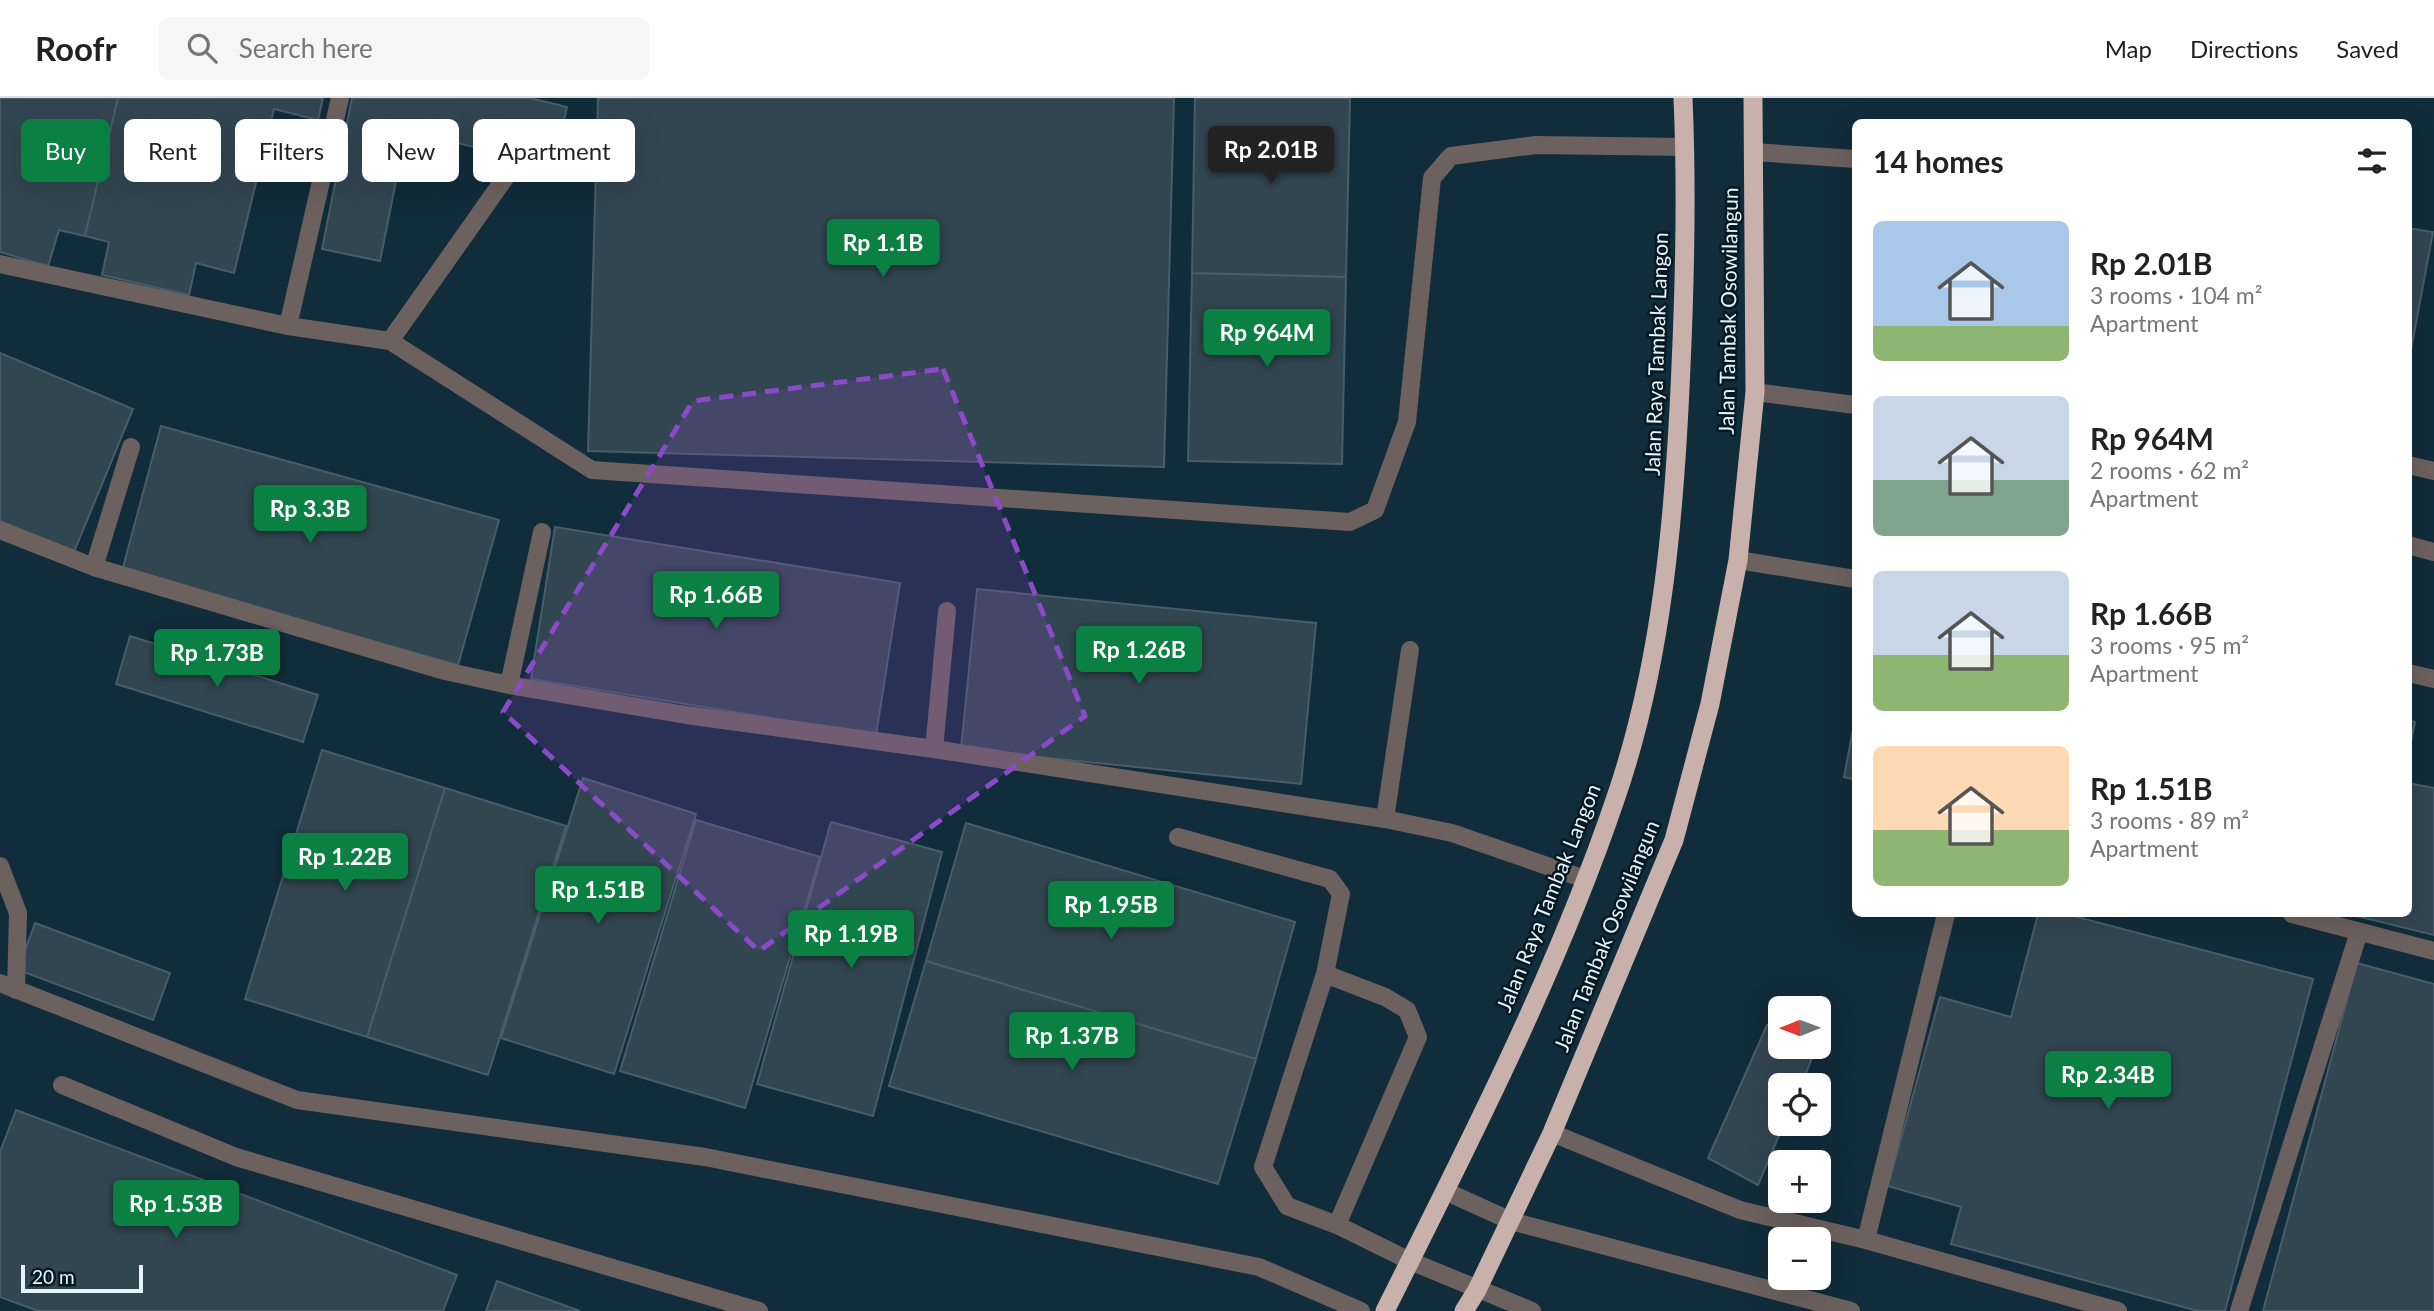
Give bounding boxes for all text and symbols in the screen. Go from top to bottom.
search box [159,17,649,80]
text: Roofr [35,28,117,68]
icon: search [183,29,221,67]
text: Search here [239,32,373,64]
text: Map [2105,34,2152,63]
text: Directions [2190,34,2298,63]
text: Saved [2336,34,2399,63]
chip: Buy [21,119,110,182]
chip: Rent [124,119,221,182]
chip: Filters [235,119,348,182]
chip: New [362,119,459,182]
chip: Apartment [473,119,635,182]
pin: Rp 2.01B [1199,126,1343,186]
text: Rp 2.01B [1224,135,1318,163]
icon: filters [2353,142,2391,180]
text: 14 homes [1873,143,2004,179]
street label: Jalan Tambak Osowilangun [1713,187,1742,435]
pin: Rp 1.1B [818,220,948,279]
text: Rp 1.1B [843,228,923,256]
street label: Jalan Raya Tambak Langon [1639,232,1672,476]
text: Rp 2.01B [2090,245,2213,281]
icon: home [1929,249,2013,333]
text: 3 rooms · 104 m² [2090,281,2262,309]
text: Apartment [2090,309,2198,337]
pin: Rp 964M [1202,310,1332,369]
text: Rp 964M [1219,318,1315,346]
text: Rp 964M [2090,420,2214,456]
icon: home [1929,424,2013,508]
text: 2 rooms · 62 m² [2090,456,2249,484]
text: Apartment [2090,484,2198,512]
pin: Rp 3.3B [245,486,375,545]
text: Rp 3.3B [270,494,350,522]
pin: Rp 1.66B [644,572,788,631]
text: Rp 1.66B [669,580,763,608]
text: Rp 1.66B [2090,595,2213,631]
icon: home [1929,599,2013,683]
pin: Rp 1.26B [1067,626,1211,686]
pin: Rp 1.73B [145,630,289,689]
text: 3 rooms · 95 m² [2090,631,2249,659]
text: Rp 1.26B [1092,635,1186,663]
text: Rp 1.73B [170,638,264,666]
text: Apartment [2090,659,2198,687]
text: Rp 1.51B [2090,770,2213,806]
icon: home [1929,774,2013,858]
street label: Jalan Raya Tambak Langon [1490,780,1605,1015]
text: 3 rooms · 89 m² [2090,806,2249,834]
street label: Jalan Tambak Osowilangun [1548,816,1663,1055]
pin: Rp 1.22B [273,834,417,893]
text: Apartment [2090,834,2198,862]
text: Rp 1.22B [298,842,392,870]
pin: Rp 1.51B [526,866,670,926]
text: Rp 1.51B [551,875,645,903]
pin: Rp 1.95B [1039,882,1183,941]
text: Rp 1.95B [1064,890,1158,918]
pin: Rp 1.19B [779,910,923,970]
text: Rp 1.19B [804,919,898,947]
north arrow [1768,996,1830,1059]
map controls [1768,996,1831,1290]
pin: Rp 1.37B [1000,1012,1144,1072]
text: Rp 1.37B [1025,1021,1119,1049]
pin: Rp 2.34B [2036,1052,2180,1111]
text: Rp 2.34B [2061,1060,2155,1088]
button: locate [1768,1073,1831,1136]
button: + [1768,1150,1831,1213]
pin: Rp 1.53B [104,1180,248,1240]
text: Rp 1.53B [129,1189,223,1217]
button: − [1768,1227,1831,1290]
scale bar [21,1262,144,1294]
text: 20 m [32,1265,75,1288]

